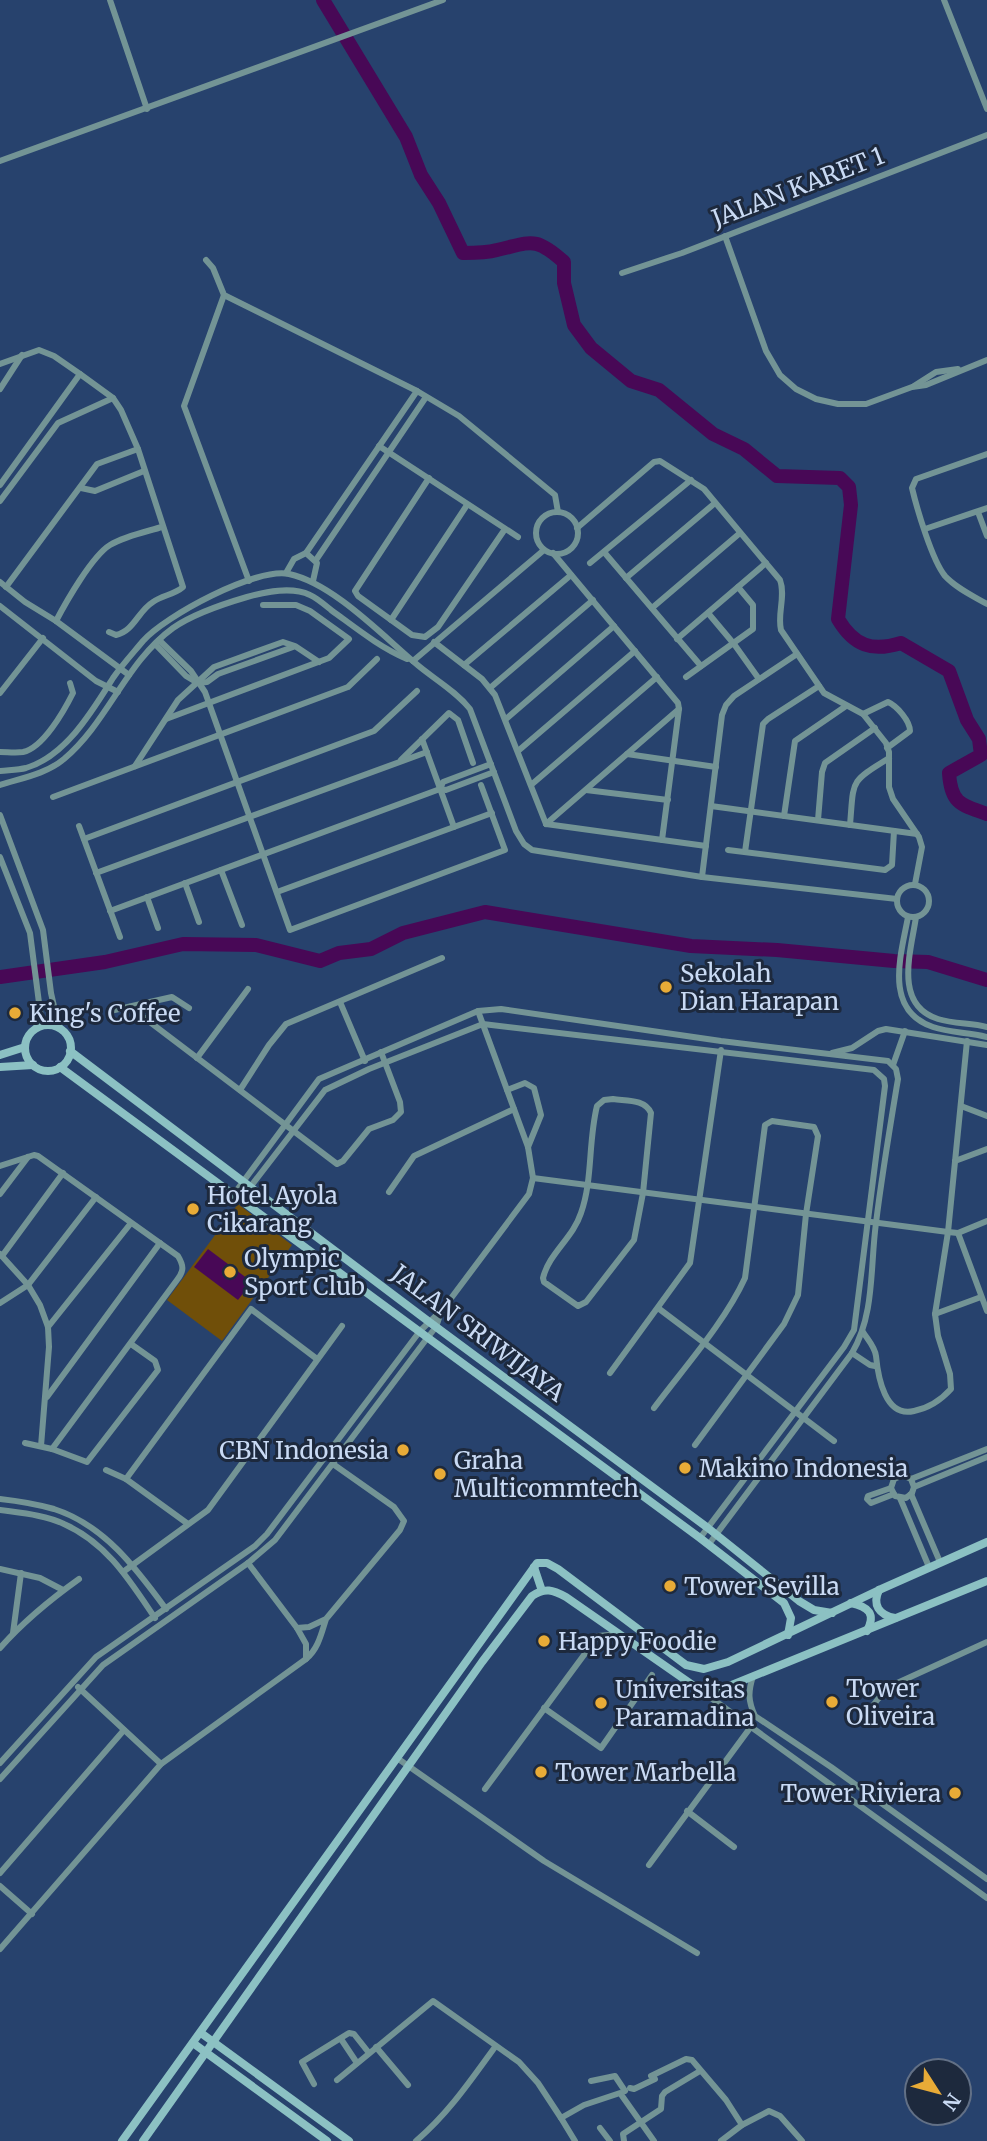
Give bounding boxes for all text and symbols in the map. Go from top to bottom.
street label: JALAN KARET 1 [707,140,889,234]
place label: Sekolah Dian Harapan [680,958,839,1017]
marker: Sekolah Dian Harapan [658,979,674,995]
place label: King's Coffee [29,998,180,1029]
marker: King's Coffee [7,1005,23,1021]
place label: Hotel Ayola Cikarang [207,1180,338,1239]
marker: Hotel Ayola Cikarang [185,1201,201,1217]
place label: Olympic Sport Club [244,1243,365,1302]
street label: JALAN SRIWIJAYA [384,1257,572,1409]
marker: Olympic Sport Club [222,1264,238,1280]
place label: CBN Indonesia [219,1435,389,1466]
marker: CBN Indonesia [395,1442,411,1458]
place label: Graha Multicommtech [454,1445,639,1504]
place label: Makino Indonesia [699,1453,908,1484]
marker: Makino Indonesia [677,1460,693,1476]
marker: Graha Multicommtech [432,1466,448,1482]
place label: Tower Sevilla [684,1571,840,1602]
marker: Tower Sevilla [662,1578,678,1594]
place label: Happy Foodie [558,1626,717,1657]
marker: Happy Foodie [536,1633,552,1649]
place label: Tower Oliveira [846,1673,935,1732]
place label: Universitas Paramadina [615,1674,754,1733]
marker: Tower Oliveira [824,1694,840,1710]
marker: Universitas Paramadina [593,1695,609,1711]
place label: Tower Marbella [555,1757,736,1788]
marker: Tower Marbella [533,1764,549,1780]
place label: Tower Riviera [781,1778,941,1809]
marker: Tower Riviera [947,1785,963,1801]
north arrow [903,2057,973,2127]
text: N [938,2089,966,2115]

